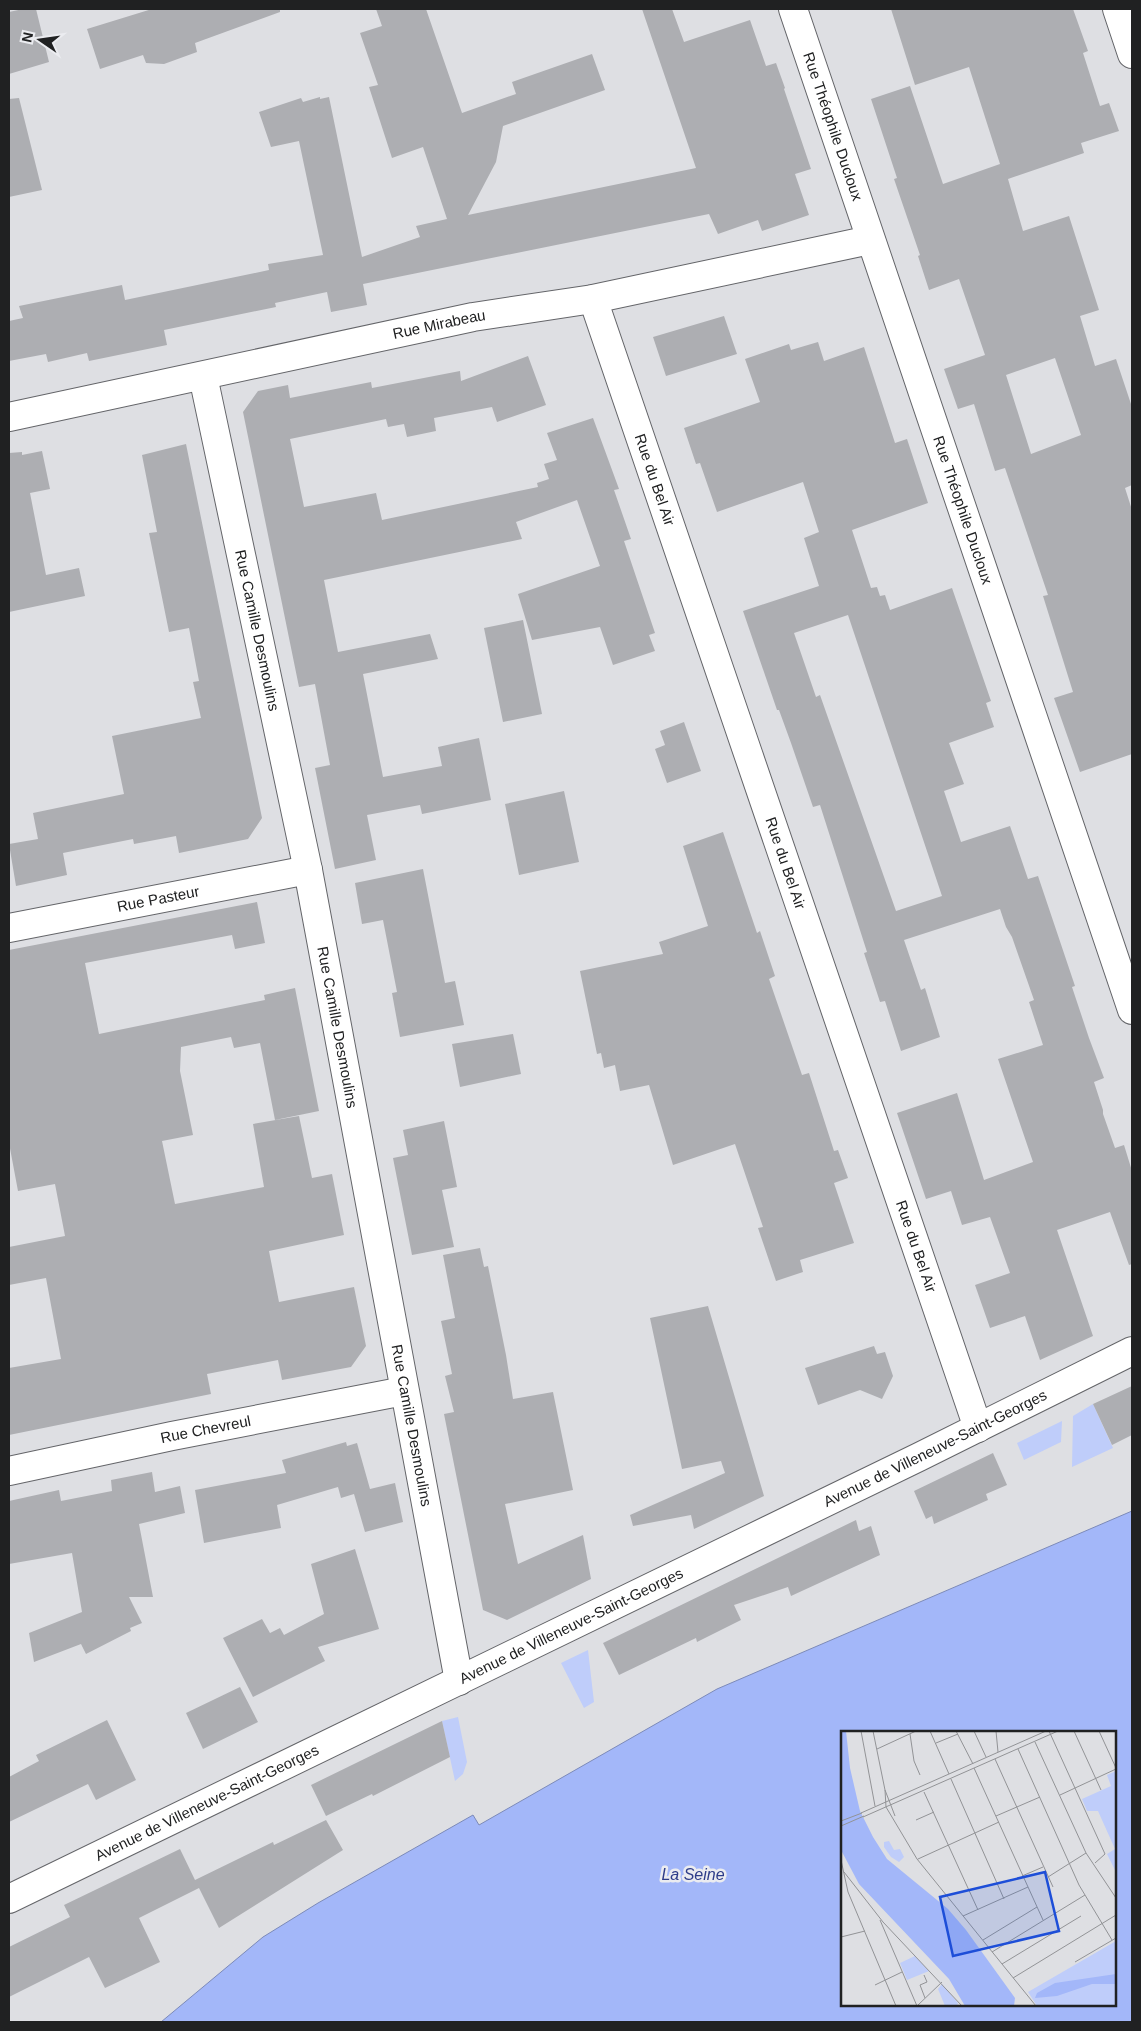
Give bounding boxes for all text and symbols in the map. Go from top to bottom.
north arrow [15,15,65,65]
text: N [18,30,36,44]
street label: Rue Théophile Ducloux [800,50,866,203]
street label: Rue Mirabeau [391,306,487,342]
street label: Rue du Bel Air [632,431,679,528]
street label: Rue Théophile Ducloux [930,433,996,587]
street label: Rue Camille Desmoulins [232,548,283,712]
street label: Rue du Bel Air [762,815,809,911]
street label: Rue Pasteur [116,882,201,915]
street label: Rue Camille Desmoulins [314,945,361,1110]
street label: Rue du Bel Air [893,1198,940,1294]
street label: Rue Camille Desmoulins [389,1343,435,1508]
street label: Avenue de Villeneuve-Saint-Georges [821,1386,1049,1510]
street label: Rue Chevreul [159,1412,252,1446]
street label: Avenue de Villeneuve-Saint-Georges [456,1564,686,1687]
inset map [841,1731,1116,2006]
street label: Avenue de Villeneuve-Saint-Georges [92,1741,321,1864]
water label: La Seine [661,1866,725,1883]

